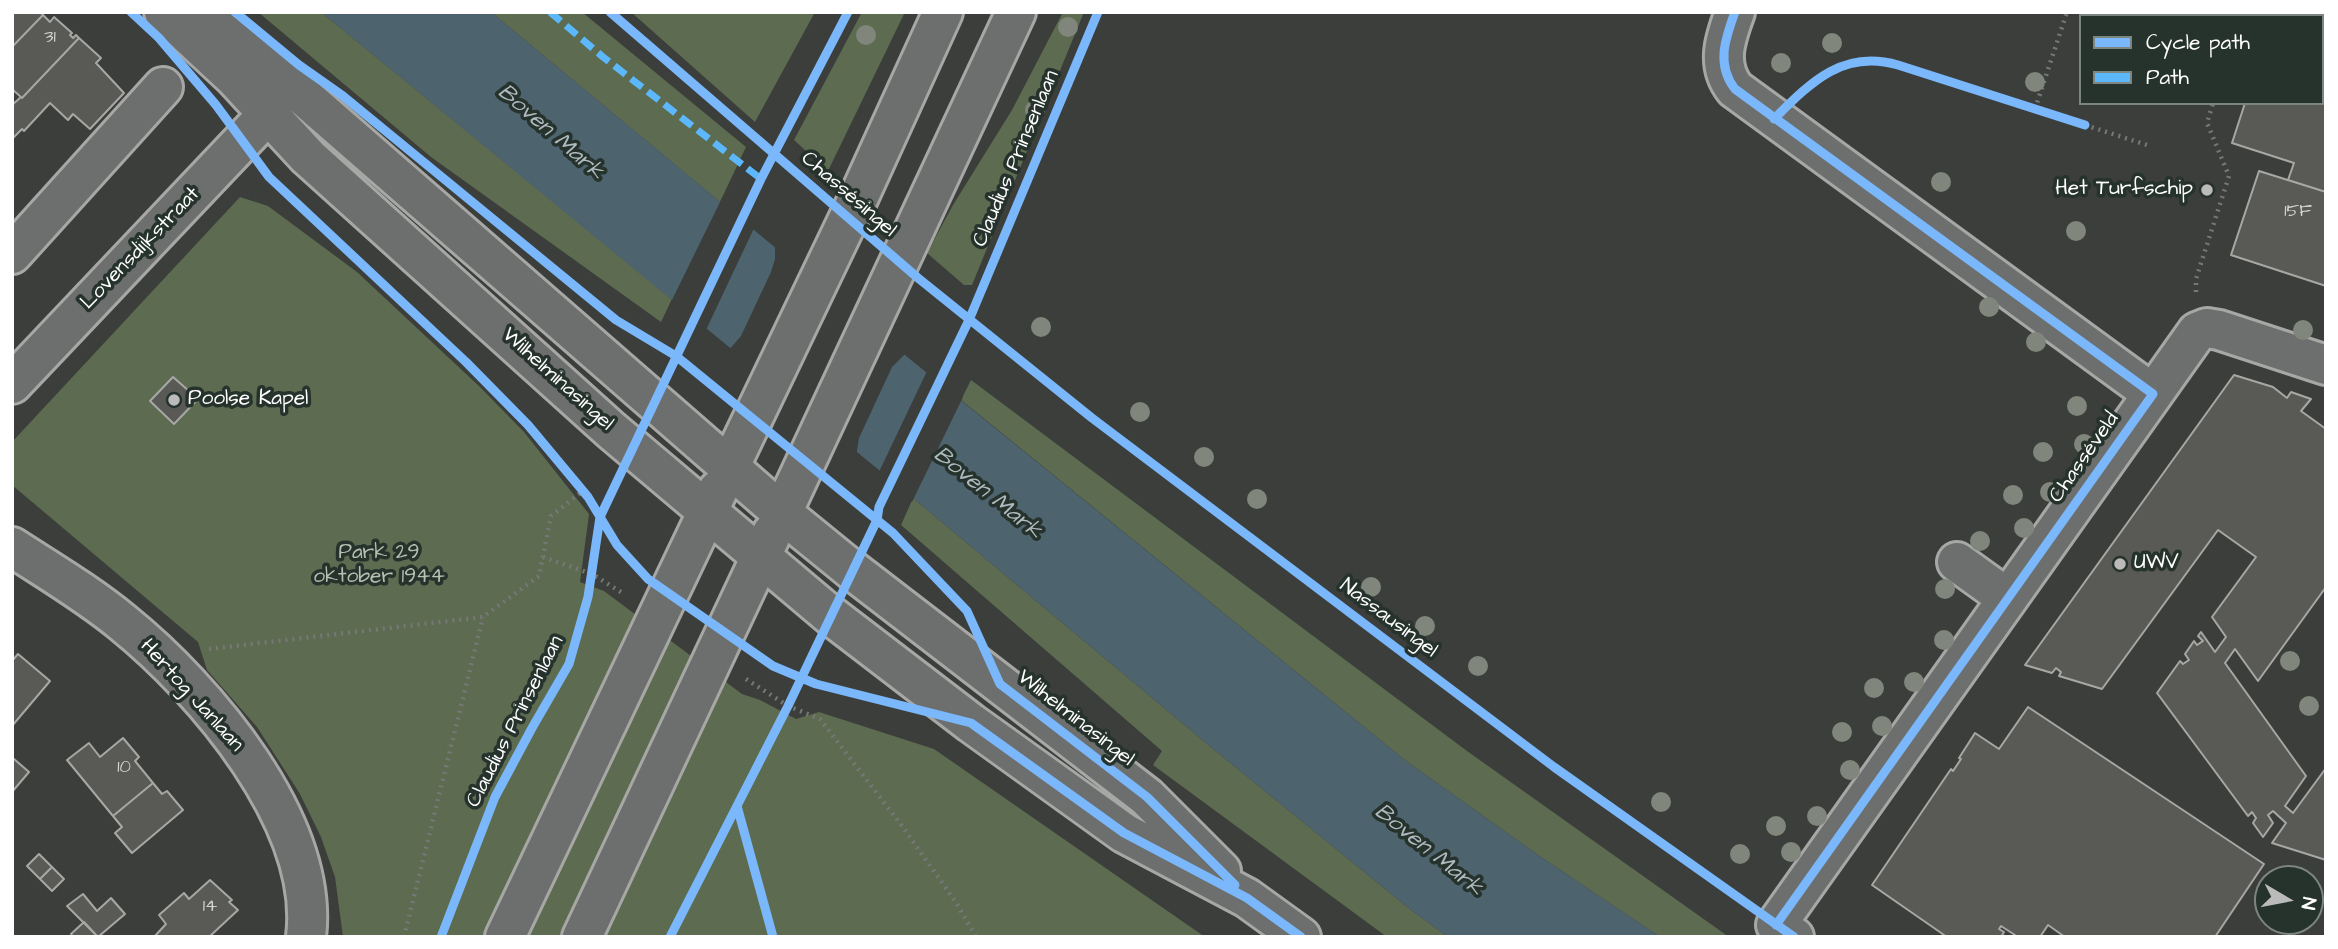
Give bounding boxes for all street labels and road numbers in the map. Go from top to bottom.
street label: Claudius Prinsenlaan [968,67,1066,251]
street label: Chassésingel [795,147,901,243]
street label: Lovensdijkstraat [76,182,206,316]
street label: Wilhelminasingel [496,323,618,437]
street label: Chasséveld [2045,408,2125,508]
street label: Nassausingel [1334,574,1442,664]
street label: Claudius Prinsenlaan [462,632,570,812]
street label: Hertog Janlaan [134,635,248,757]
street label: Wilhelminasingel [1011,665,1139,773]

